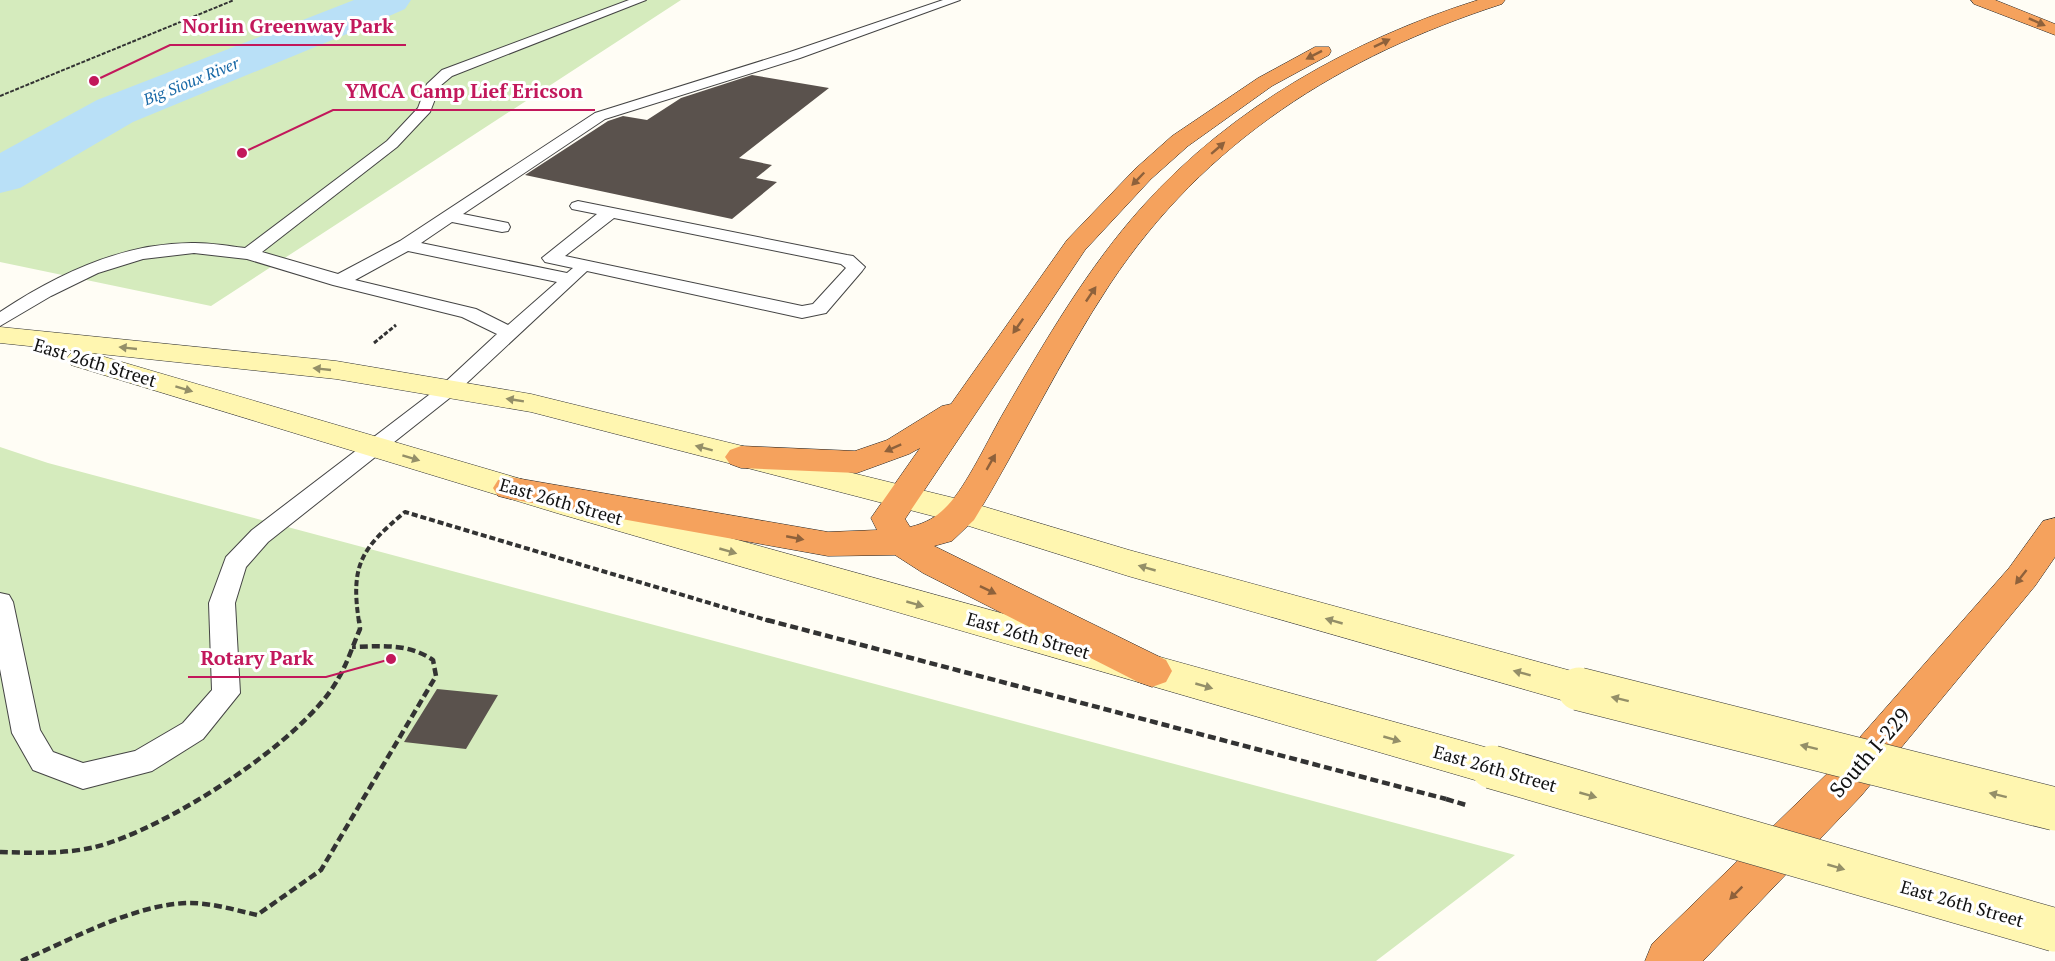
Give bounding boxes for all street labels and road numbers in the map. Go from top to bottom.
street label: East 26th Street [31,332,160,392]
street label: East 26th Street [497,472,626,530]
street label: East 26th Street [964,606,1093,664]
street label: South I-229 [1823,702,1916,803]
street label: East 26th Street [1431,739,1560,797]
street label: East 26th Street [1898,874,2027,932]

